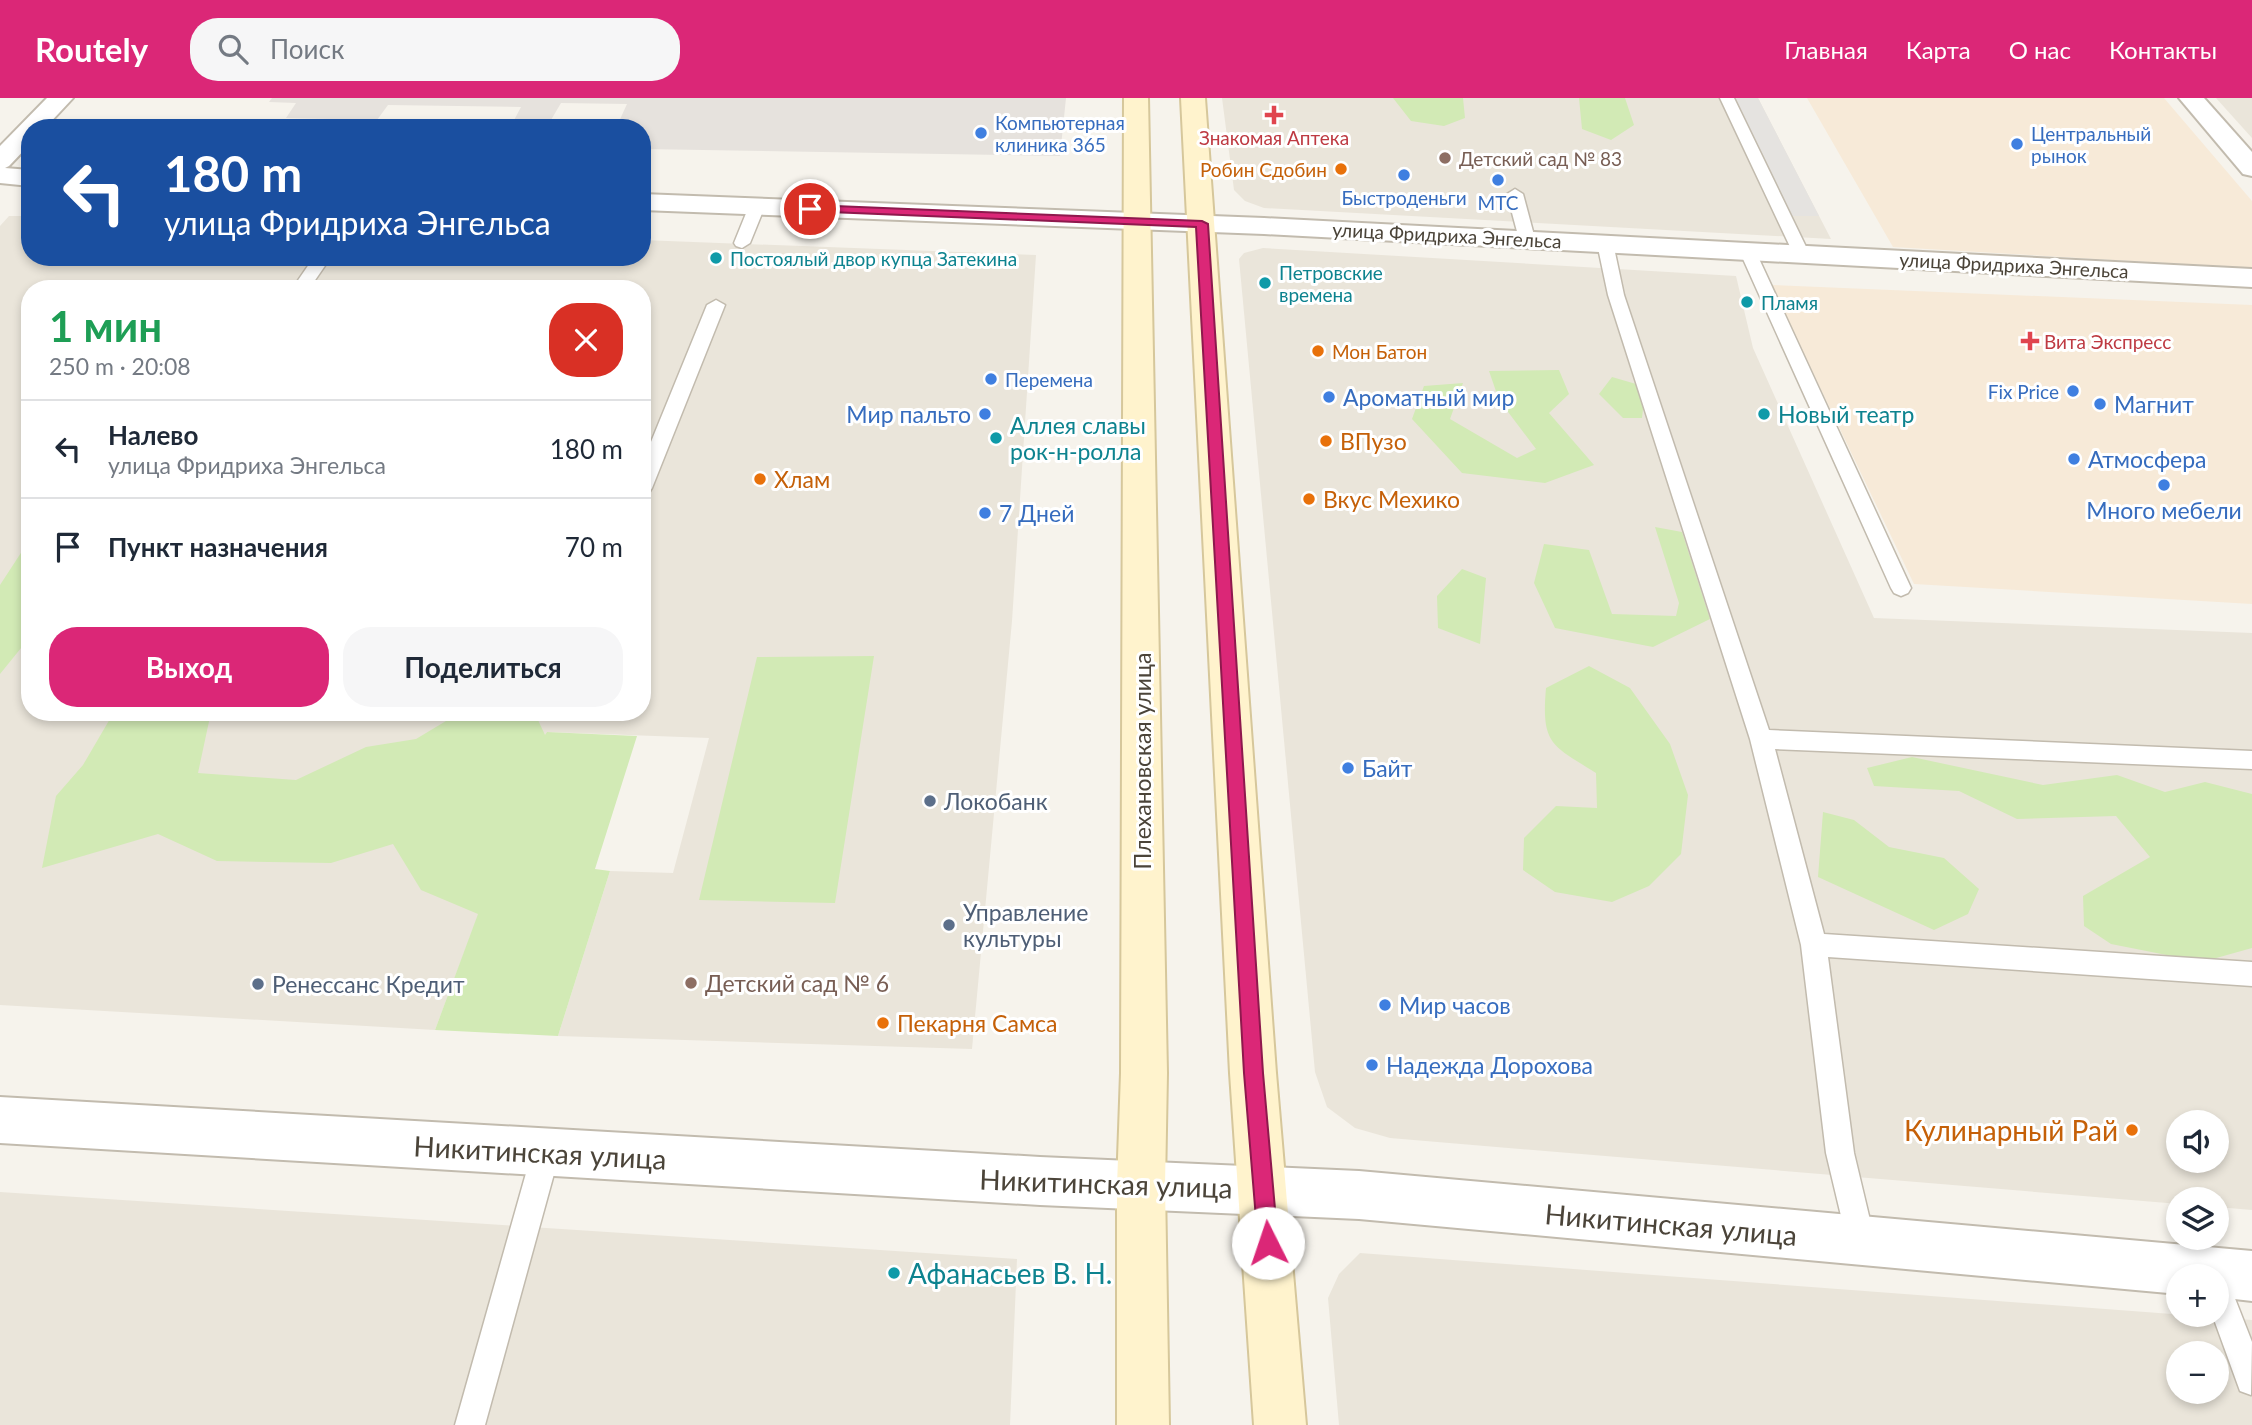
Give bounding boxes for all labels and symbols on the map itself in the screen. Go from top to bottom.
marker: Знакомая Аптека [1266,107,1282,123]
place label: Компьютерная клиника 365 [995,111,1125,156]
place label: Центральный рынок [2031,122,2151,167]
marker: Компьютерная клиника 365 [973,125,989,141]
place label: Знакомая Аптека [1199,126,1349,149]
marker: Центральный рынок [2009,136,2025,152]
place label: Детский сад № 83 [1459,147,1622,170]
marker: Детский сад № 83 [1437,150,1453,166]
place label: Робин Сдобин [1200,158,1327,181]
marker: Робин Сдобин [1333,161,1349,177]
marker: Быстроденьги [1396,167,1412,183]
marker: МТС [1490,172,1506,188]
pin [780,179,840,239]
place label: Быстроденьги [1341,186,1467,209]
place label: МТС [1478,191,1519,214]
street label: улица Фридриха Энгельса [1332,218,1562,252]
place label: Постоялый двор купца Затекина [730,247,1017,270]
street label: улица Фридриха Энгельса [1899,248,2129,282]
marker: Постоялый двор купца Затекина [708,250,724,266]
place label: Петровские времена [1279,261,1383,306]
marker: Петровские времена [1257,275,1273,291]
place label: Пламя [1761,291,1818,314]
marker: Пламя [1739,294,1755,310]
place label: Вита Экспресс [2044,330,2171,353]
marker: Вита Экспресс [2022,333,2038,349]
place label: Мон Батон [1332,340,1427,363]
marker: Мон Батон [1310,343,1326,359]
place label: Перемена [1005,368,1093,391]
marker: Перемена [983,371,999,387]
place label: Fix Price [1988,380,2059,403]
place label: Ароматный мир [1343,383,1514,411]
marker: Fix Price [2065,383,2081,399]
marker: Ароматный мир [1321,389,1337,405]
place label: Магнит [2114,390,2194,418]
marker: Магнит [2092,396,2108,412]
place label: Мир пальто [846,400,971,428]
place label: Новый театр [1778,400,1914,428]
marker: Мир пальто [977,406,993,422]
marker: Новый театр [1756,406,1772,422]
place label: Аллея славы рок-н-ролла [1010,411,1146,465]
place label: ВПузо [1340,427,1407,455]
marker: Аллея славы рок-н-ролла [988,430,1004,446]
marker: ВПузо [1318,433,1334,449]
place label: Атмосфера [2088,445,2207,473]
marker: Атмосфера [2066,451,2082,467]
place label: Хлам [774,465,830,493]
marker: Хлам [752,471,768,487]
marker: Много мебели [2156,477,2172,493]
place label: Вкус Мехико [1323,485,1460,513]
marker: Вкус Мехико [1301,491,1317,507]
place label: Много мебели [2086,496,2242,524]
place label: 7 Дней [999,499,1074,527]
marker: 7 Дней [977,505,993,521]
street label: Плехановская улица [1128,653,1156,869]
place label: Байт [1362,754,1413,782]
marker: Байт [1340,760,1356,776]
place label: Локобанк [943,787,1048,815]
marker: Локобанк [922,793,938,809]
place label: Управление культуры [963,898,1088,952]
marker: Управление культуры [941,917,957,933]
place label: Детский сад № 6 [705,969,889,997]
place label: Ренессанс Кредит [272,970,465,998]
marker: Детский сад № 6 [683,975,699,991]
marker: Ренессанс Кредит [250,976,266,992]
place label: Мир часов [1399,991,1511,1019]
marker: Мир часов [1377,997,1393,1013]
place label: Пекарня Самса [897,1009,1058,1037]
marker: Пекарня Самса [875,1015,891,1031]
place label: Надежда Дорохова [1386,1051,1593,1079]
marker: Надежда Дорохова [1364,1057,1380,1073]
place label: Кулинарный Рай [1904,1113,2118,1147]
marker: Кулинарный Рай [2124,1122,2140,1138]
street label: Никитинская улица [413,1128,667,1176]
street label: Никитинская улица [979,1162,1233,1204]
street label: Никитинская улица [1543,1196,1799,1252]
position arrow [1231,1206,1305,1280]
place label: Афанасьев В. Н. [908,1256,1112,1290]
marker: Афанасьев В. Н. [886,1265,902,1281]

